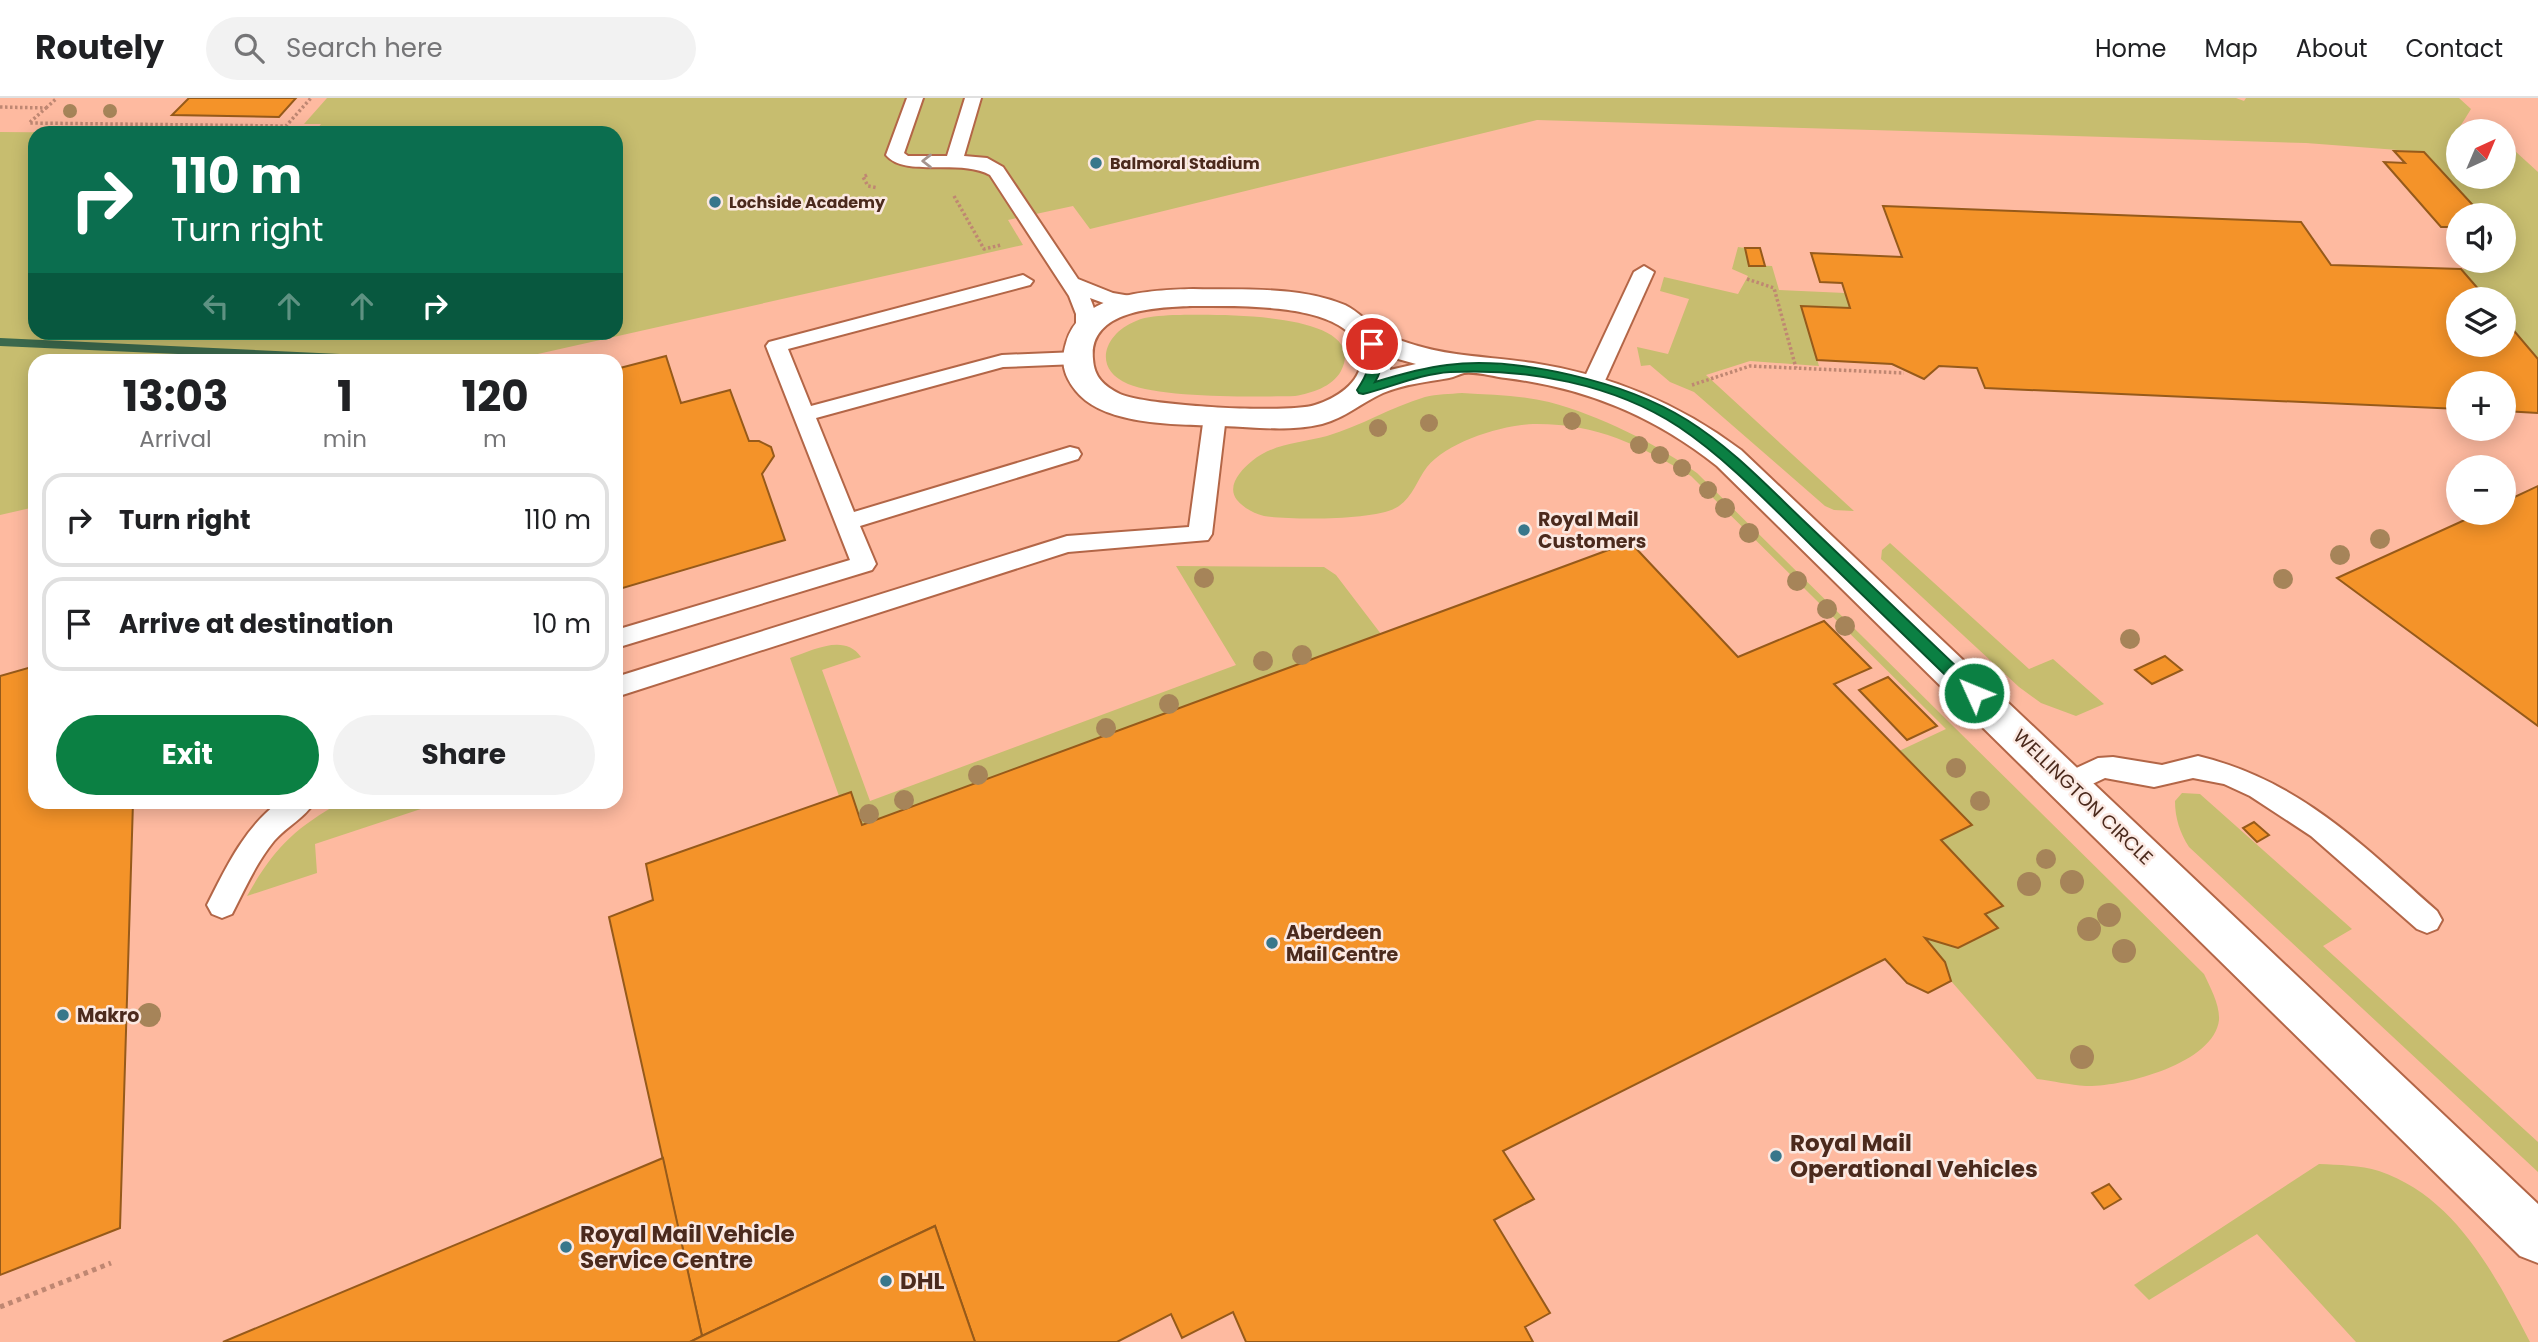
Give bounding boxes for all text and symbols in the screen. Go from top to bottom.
search box [206,17,696,80]
text: Routely [35,24,164,71]
icon: search [230,29,268,67]
text: Search here [286,30,443,66]
text: Home [2095,32,2167,65]
text: Map [2205,32,2258,65]
text: About [2296,32,2367,65]
text: Contact [2405,32,2503,65]
north arrow [2446,119,2516,189]
map controls [2446,119,2516,525]
text: 110 m [171,142,302,210]
place label: Balmoral Stadium [1110,152,1260,175]
one-way arrow [921,153,932,169]
icon: right [56,154,147,245]
marker: Balmoral Stadium [1088,155,1104,171]
place label: Lochside Academy [729,191,886,214]
marker: Lochside Academy [707,194,723,210]
button: sound [2446,203,2516,273]
text: Turn right [171,207,323,252]
icon: left [197,287,235,325]
icon: ahead [270,287,308,325]
icon: ahead [343,287,381,325]
icon: right [416,287,454,325]
button: layers [2446,287,2516,357]
pin [1342,314,1402,374]
icon: arrive [1353,325,1391,363]
text: 13:03 [122,367,228,426]
text: 1 [337,367,353,426]
text: 120 [461,367,529,426]
button: + [2446,371,2516,441]
text: Arrival [139,423,212,455]
text: min [323,423,367,455]
text: m [483,423,507,455]
button: − [2446,455,2516,525]
icon: right [60,501,98,539]
text: Turn right [119,502,251,538]
text: 110 m [524,502,591,538]
place label: Royal Mail Customers [1538,506,1646,555]
marker: Royal Mail Customers [1516,522,1532,538]
icon: arrive [60,605,98,643]
text: Arrive at destination [119,606,394,642]
text: 10 m [533,606,591,642]
position arrow [1937,656,2011,730]
button: Exit [56,715,319,795]
button: Share [333,715,595,795]
street label: WELLINGTON CIRCLE [2007,723,2159,871]
place label: Aberdeen Mail Centre [1286,919,1398,968]
marker: Aberdeen Mail Centre [1264,935,1280,951]
place label: Makro [77,1002,139,1029]
marker: Makro [55,1007,71,1023]
place label: Royal Mail Operational Vehicles [1790,1127,2038,1185]
marker: Royal Mail Operational Vehicles [1768,1148,1784,1164]
place label: Royal Mail Vehicle Service Centre [580,1218,795,1276]
marker: Royal Mail Vehicle Service Centre [558,1239,574,1255]
place label: DHL [900,1265,945,1297]
marker: DHL [878,1273,894,1289]

